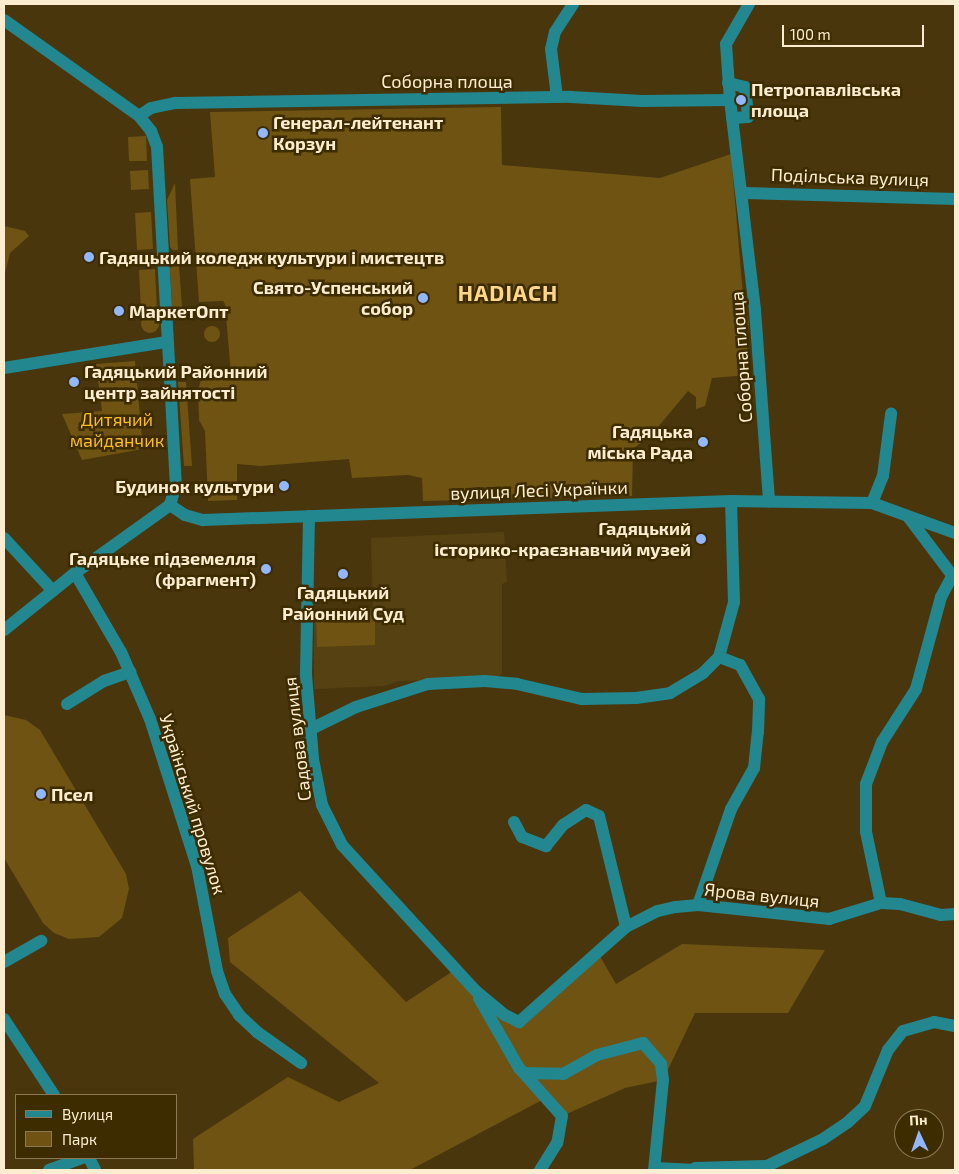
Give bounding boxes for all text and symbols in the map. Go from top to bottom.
scale bar [784,15,926,47]
text: 100 m [790,25,831,43]
street label: Соборна площа [381,70,513,92]
place label: Петропавлівська площа [751,79,901,122]
marker: Петропавлівська площа [735,94,747,106]
place label: Генерал-лейтенант Корзун [273,112,443,154]
marker: Генерал-лейтенант Корзун [257,127,269,139]
street label: Подільська вулиця [771,163,929,191]
place label: Гадяцький коледж культури і мистецтв [99,246,444,268]
marker: Гадяцький коледж культури і мистецтв [83,251,95,263]
place label: Свято-Успенський собор [253,277,413,320]
district label: HADIACH [457,280,559,306]
street label: Соборна площа [726,291,756,423]
marker: Свято-Успенський собор [417,292,429,304]
place label: МаркетОпт [129,300,228,322]
marker: МаркетОпт [113,305,125,317]
place label: Гадяцький Районний центр зайнятості [84,361,267,404]
marker: Гадяцький Районний центр зайнятості [68,376,80,388]
park label: Дитячий майданчик [70,409,164,452]
place label: Гадяцька міська Рада [587,421,693,464]
marker: Гадяцька міська Рада [697,436,709,448]
place label: Будинок культури [115,475,274,497]
street label: вулиця Лесі Українки [450,476,628,504]
marker: Будинок культури [278,480,290,492]
place label: Гадяцький історико-краєзнавчий музей [434,518,691,560]
marker: Гадяцький історико-краєзнавчий музей [695,533,707,545]
place label: Гадяцьке підземелля (фрагмент) [69,548,256,590]
marker: Гадяцьке підземелля (фрагмент) [260,563,272,575]
marker: Гадяцький Районний Суд [337,568,349,580]
place label: Гадяцький Районний Суд [282,582,404,624]
street label: Садова вулиця [279,676,315,802]
street label: Український провулок [155,711,231,897]
place label: Псел [51,783,93,805]
marker: Псел [35,788,47,800]
street label: Ярова вулиця [703,878,821,912]
legend [15,1094,178,1159]
text: Вулиця [62,1105,113,1123]
north arrow [894,1109,944,1159]
text: Пн [909,1111,928,1128]
text: Парк [62,1130,97,1148]

